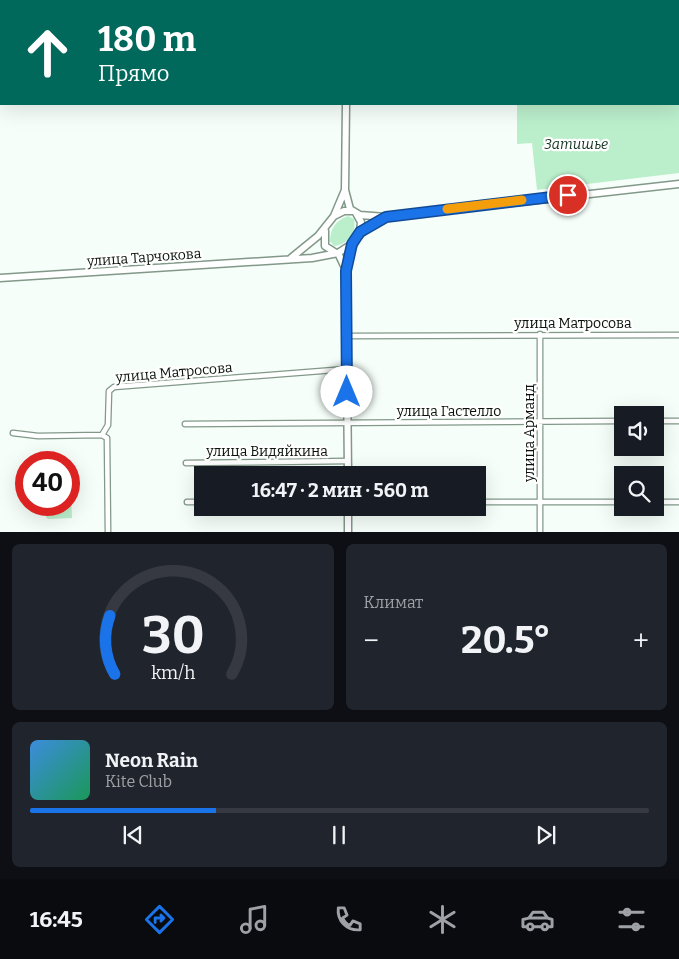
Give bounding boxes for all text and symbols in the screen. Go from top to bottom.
text: 180 m [98,18,196,60]
icon: ahead [15,20,80,85]
text: Прямо [98,60,169,87]
park label: Затишье [544,136,608,153]
pin [547,174,589,216]
icon: arrive [554,181,582,209]
street label: улица Тарчокова [85,245,202,270]
street label: улица Матросова [513,315,632,332]
street label: улица Матросова [114,359,234,386]
position arrow [320,365,372,417]
street label: улица Арманд [521,383,538,483]
street label: улица Гастелло [396,403,501,420]
map controls [614,406,664,516]
button: sound [614,406,664,456]
street label: улица Видяйкина [205,443,328,460]
speed limit sign: 40 [15,451,80,516]
button: search [614,466,664,516]
text: 16:47 · 2 мин · 560 m [251,479,429,502]
text: Климат [364,593,423,612]
text: 30 [141,604,204,667]
text: 20.5° [461,617,551,663]
text: − [364,624,379,657]
text: + [633,624,649,657]
text: km/h [151,662,195,684]
text: Neon Rain [105,749,198,772]
text: Kite Club [105,772,172,791]
icon: previous [119,821,147,849]
icon: pause [325,821,353,849]
icon: next [532,821,560,849]
icon: directions [142,902,177,937]
icon: music [237,902,272,937]
icon: phone [331,902,366,937]
icon: climate [425,902,460,937]
icon: car [520,902,555,937]
icon: filters [614,902,649,937]
text: 16:45 [30,906,83,933]

